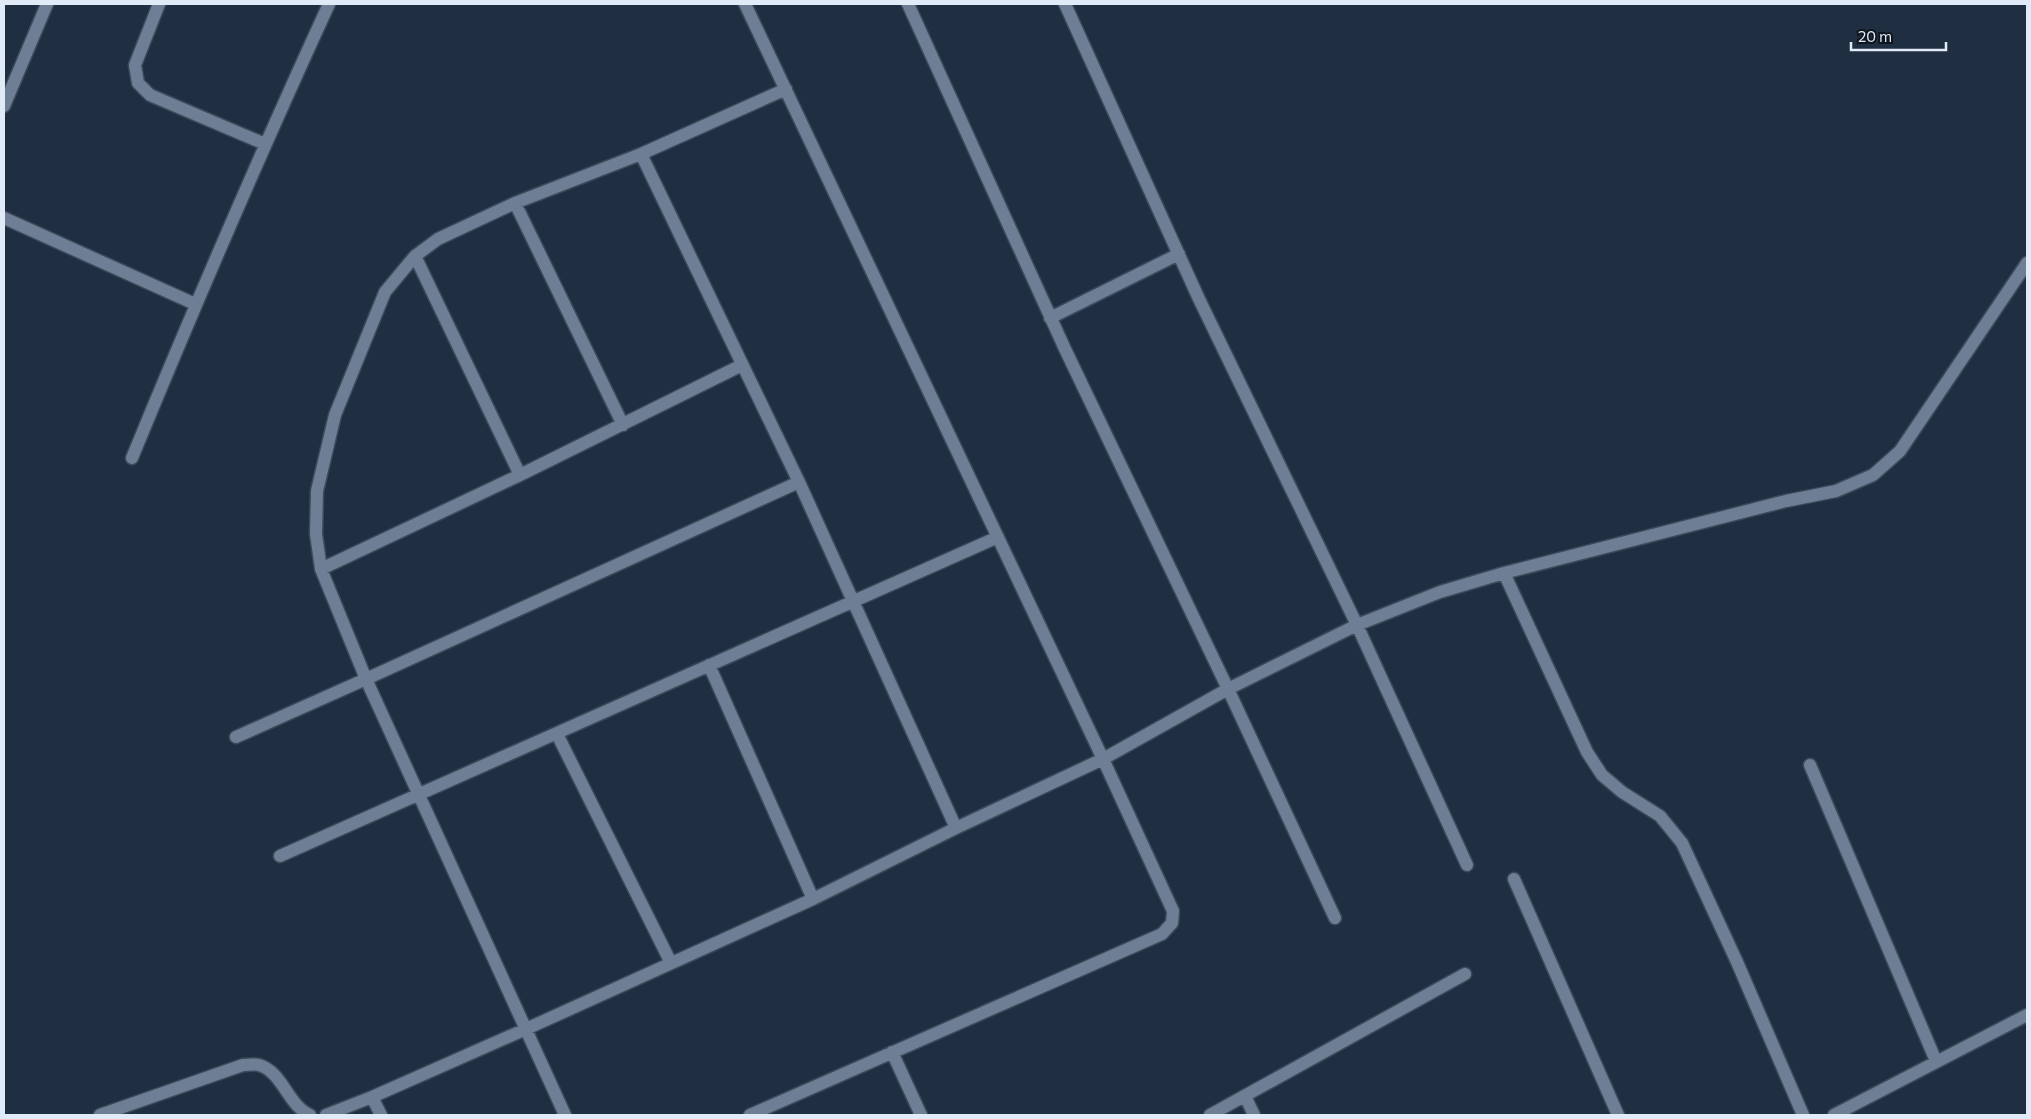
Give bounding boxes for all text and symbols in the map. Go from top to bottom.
scale bar [1851,20,1946,52]
text: 20 m [1858,27,1892,45]

